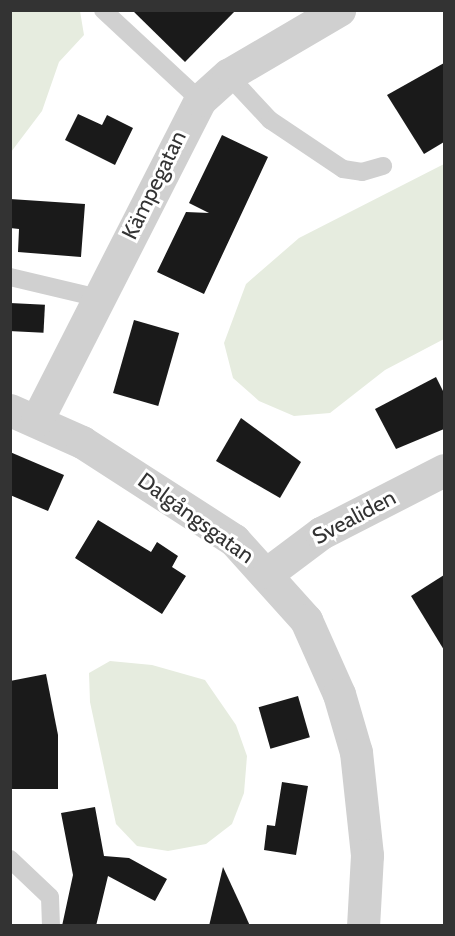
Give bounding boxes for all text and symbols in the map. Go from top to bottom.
street label: Kämpegatan [116,126,192,244]
street label: Dalgångsgatan [133,467,259,569]
street label: Svealiden [308,484,400,550]

